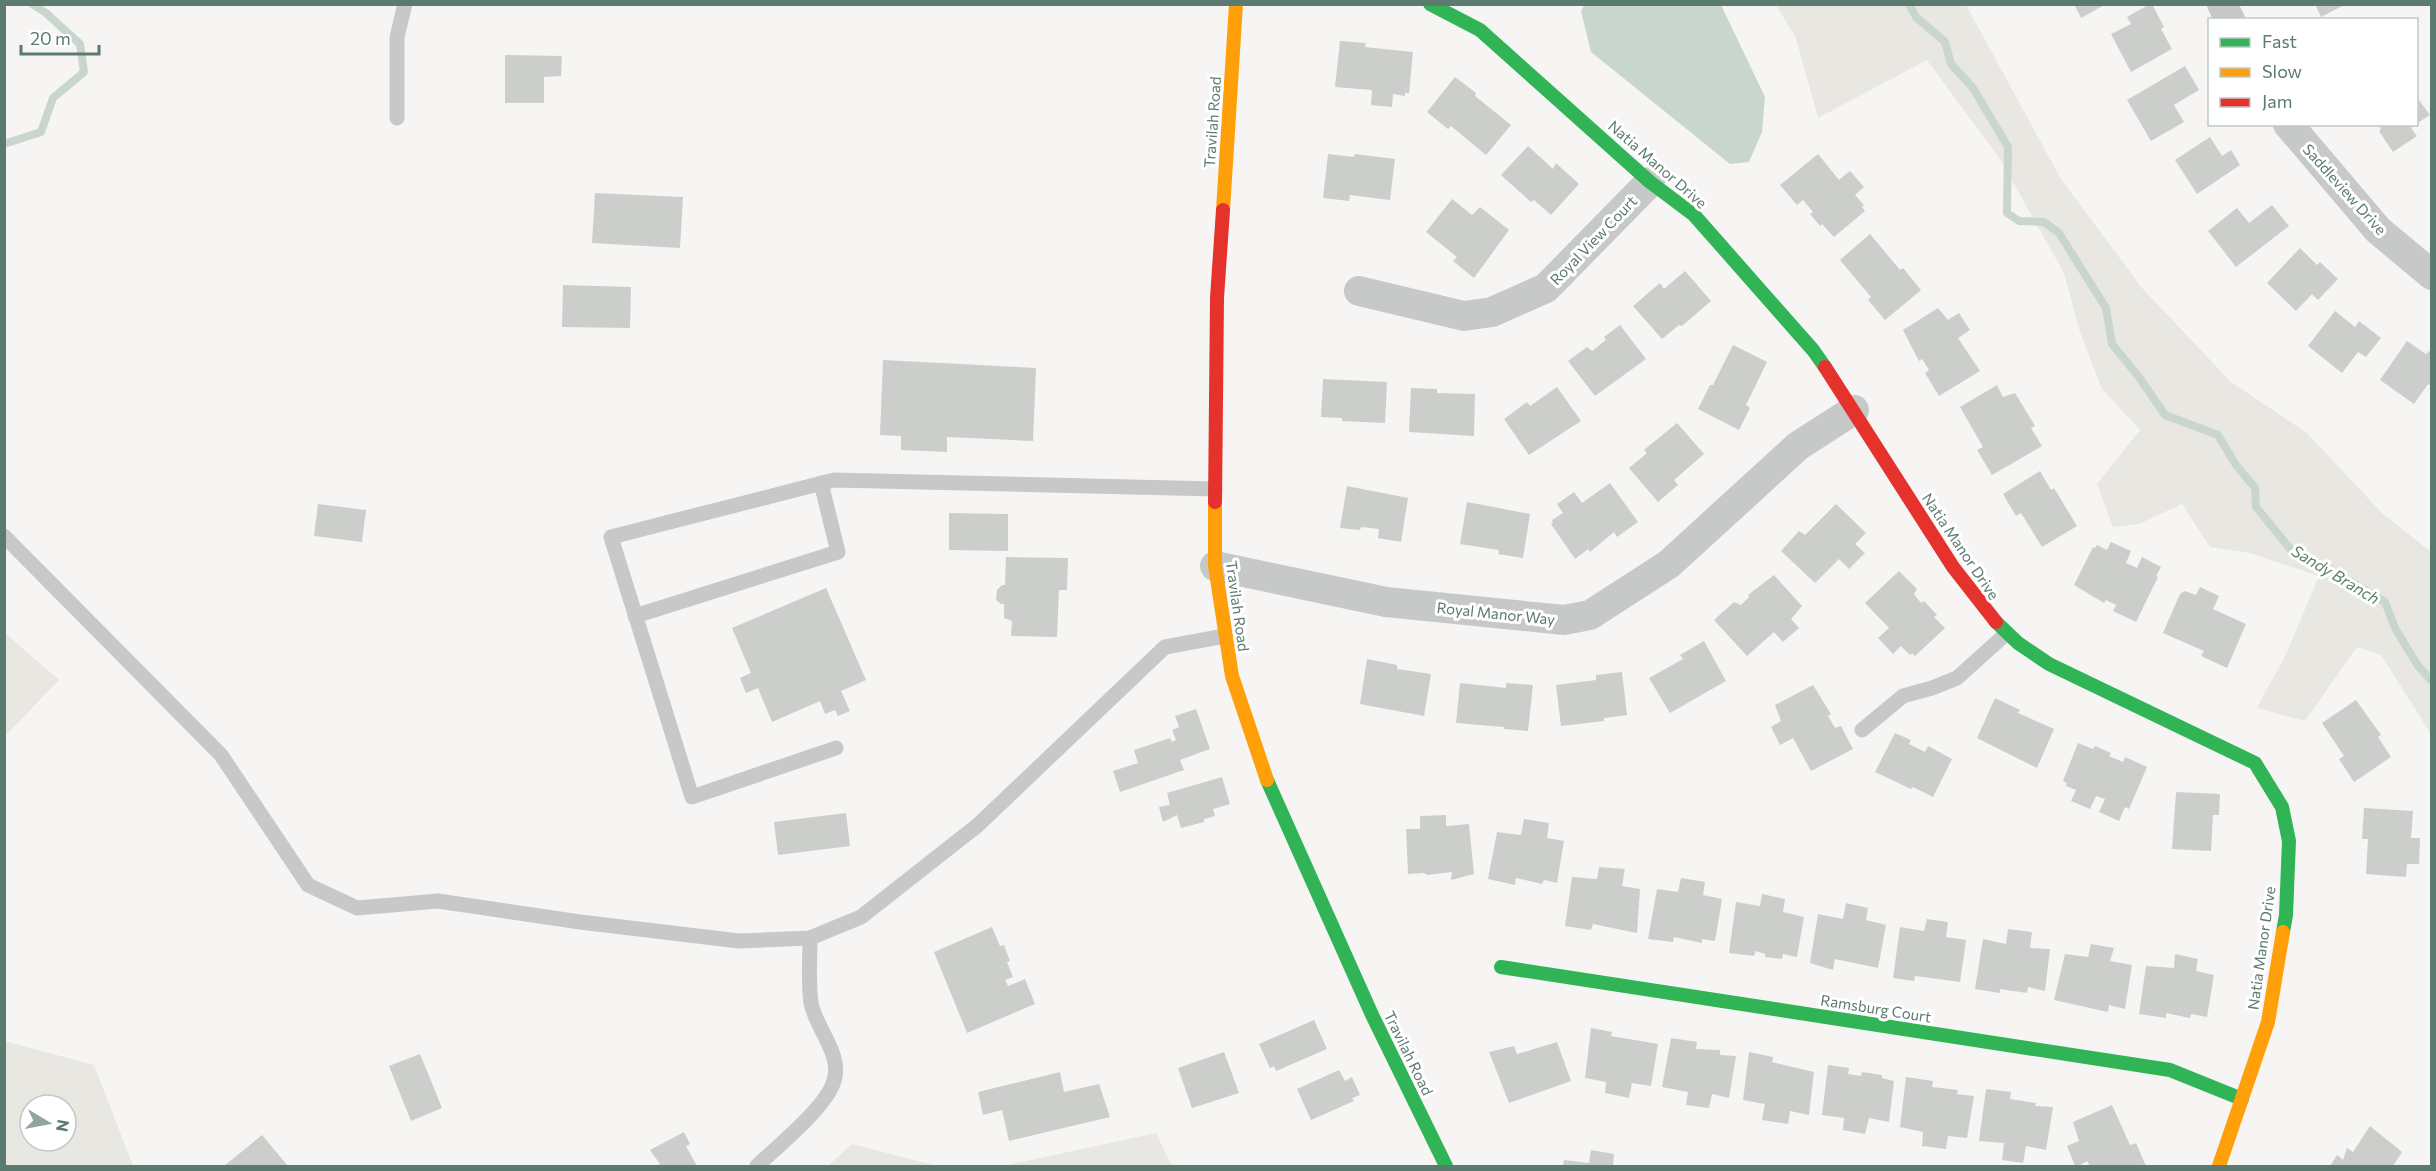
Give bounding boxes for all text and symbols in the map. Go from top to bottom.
scale bar [21,18,99,56]
legend [2208,18,2418,126]
text: 20 m [30,27,71,49]
text: Fast [2262,30,2297,52]
text: Slow [2262,60,2302,82]
street label: Travilah Road [1200,76,1224,168]
text: Jam [2262,90,2292,112]
street label: Natia Manor Drive [1605,116,1711,212]
street label: Saddleview Drive [2300,140,2391,238]
street label: Royal View Court [1546,192,1640,288]
street label: Natia Manor Drive [1919,489,2003,603]
water label: Sandy Branch [2289,540,2383,608]
street label: Travilah Road [1223,559,1253,653]
street label: Royal Manor Way [1436,598,1556,628]
street label: Natia Manor Drive [2243,885,2279,1011]
street label: Ramsburg Court [1819,990,1933,1026]
street label: Travilah Road [1381,1008,1437,1098]
north arrow [18,1093,78,1153]
text: N [53,1118,74,1133]

